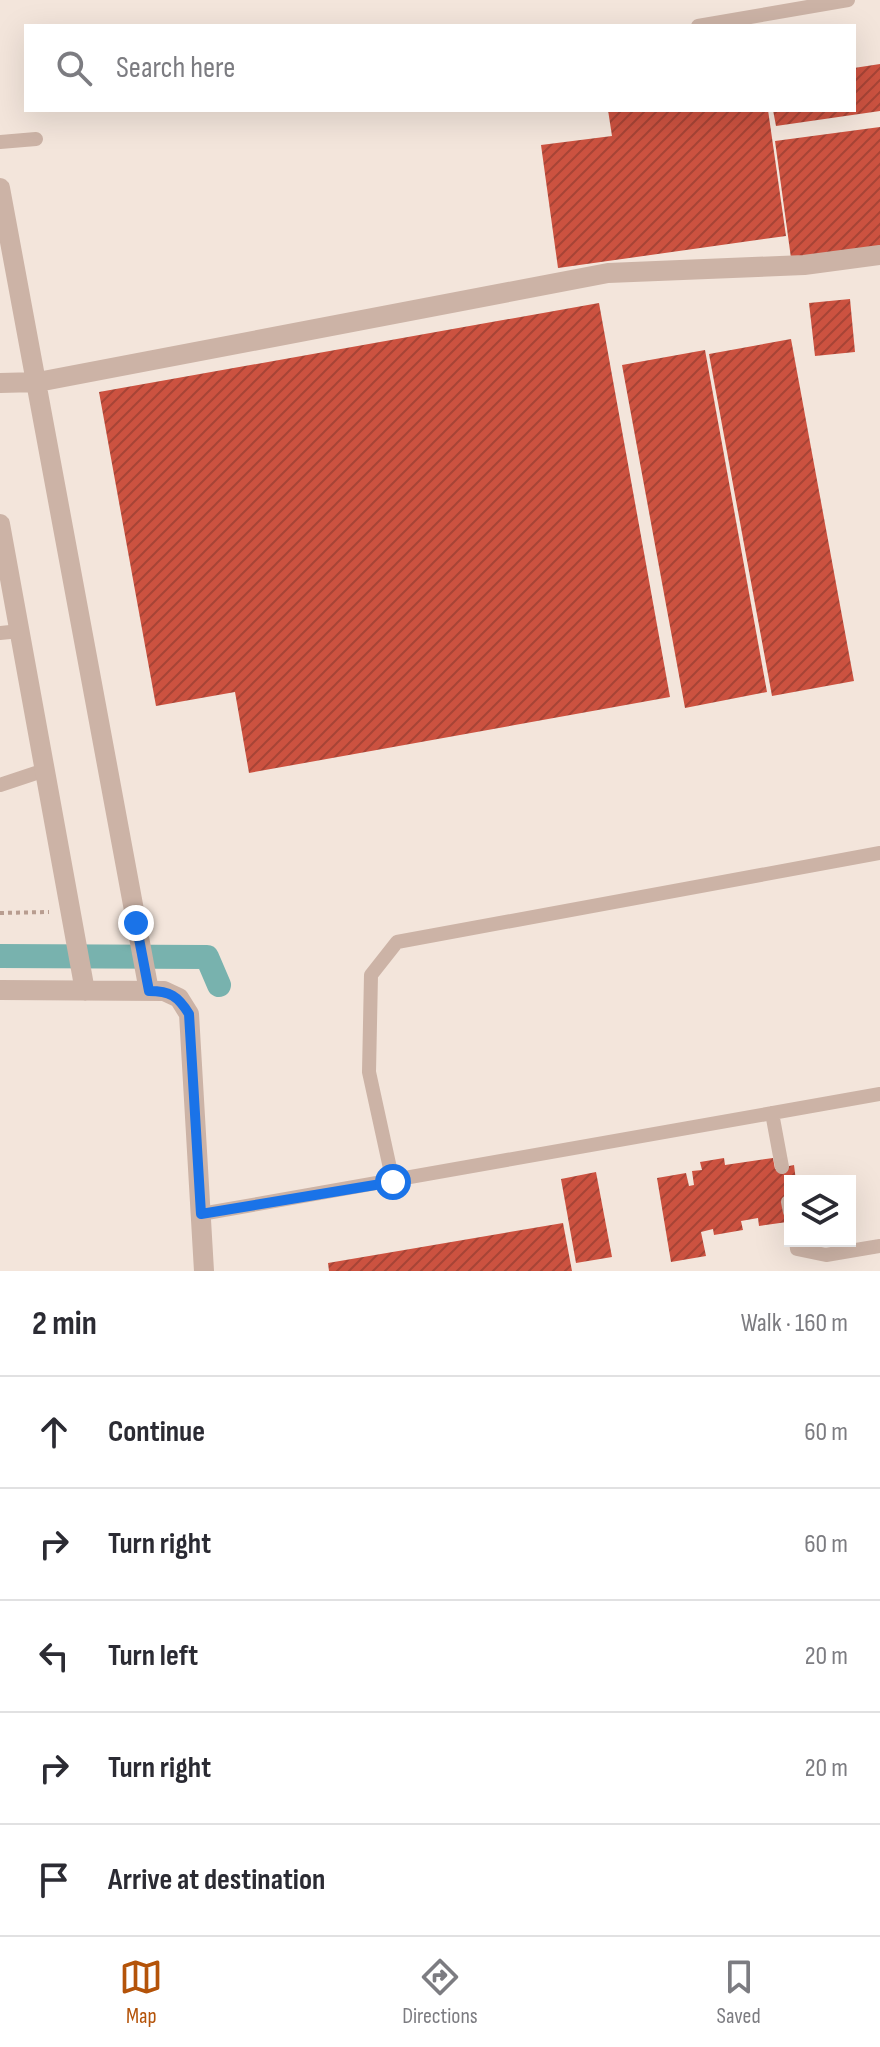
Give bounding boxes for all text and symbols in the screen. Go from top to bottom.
search box [24,24,856,112]
icon: search [52,46,96,90]
text: Search here [116,50,235,86]
route end [118,905,154,941]
route start [375,1164,411,1200]
map controls [784,1175,856,1247]
button: layers [784,1175,856,1247]
text: 2 min [32,1303,97,1344]
text: Walk · 160 m [741,1308,848,1339]
icon: ahead [32,1410,76,1454]
text: Continue [108,1414,205,1450]
text: 60 m [804,1417,848,1448]
icon: right [32,1522,76,1566]
text: Turn right [108,1526,211,1562]
text: 60 m [804,1529,848,1560]
icon: left [32,1634,76,1678]
text: Turn left [108,1638,198,1674]
text: 20 m [805,1641,848,1672]
icon: right [32,1746,76,1790]
text: Turn right [108,1750,211,1786]
text: 20 m [805,1753,848,1784]
icon: arrive [32,1858,76,1902]
text: Arrive at destination [108,1862,325,1898]
tab: Map [119,1955,163,2030]
tab: Directions [402,1955,478,2030]
tab: Saved [717,1955,761,2030]

